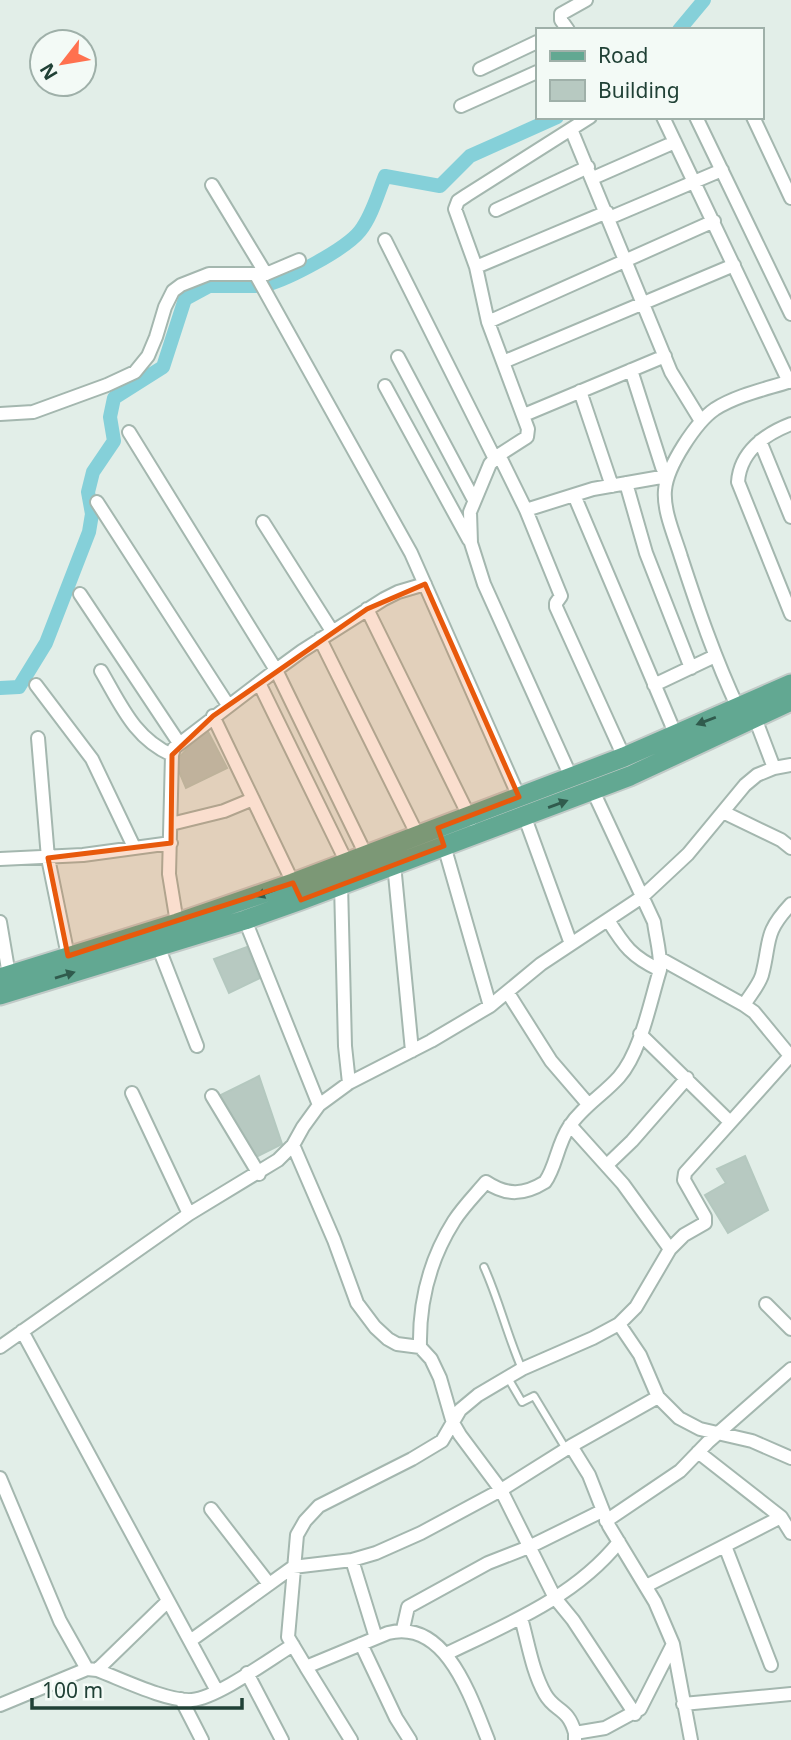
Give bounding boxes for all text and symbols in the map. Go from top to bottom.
north arrow [28,28,98,98]
legend [536,28,763,119]
text: Road [598,41,648,69]
text: N [33,58,64,85]
text: Building [598,76,680,104]
one-way arrow [695,715,716,726]
one-way arrow [547,798,568,809]
one-way arrow [255,888,276,899]
one-way arrow [55,969,76,979]
scale bar [32,1666,242,1710]
text: 100 m [42,1676,103,1704]

